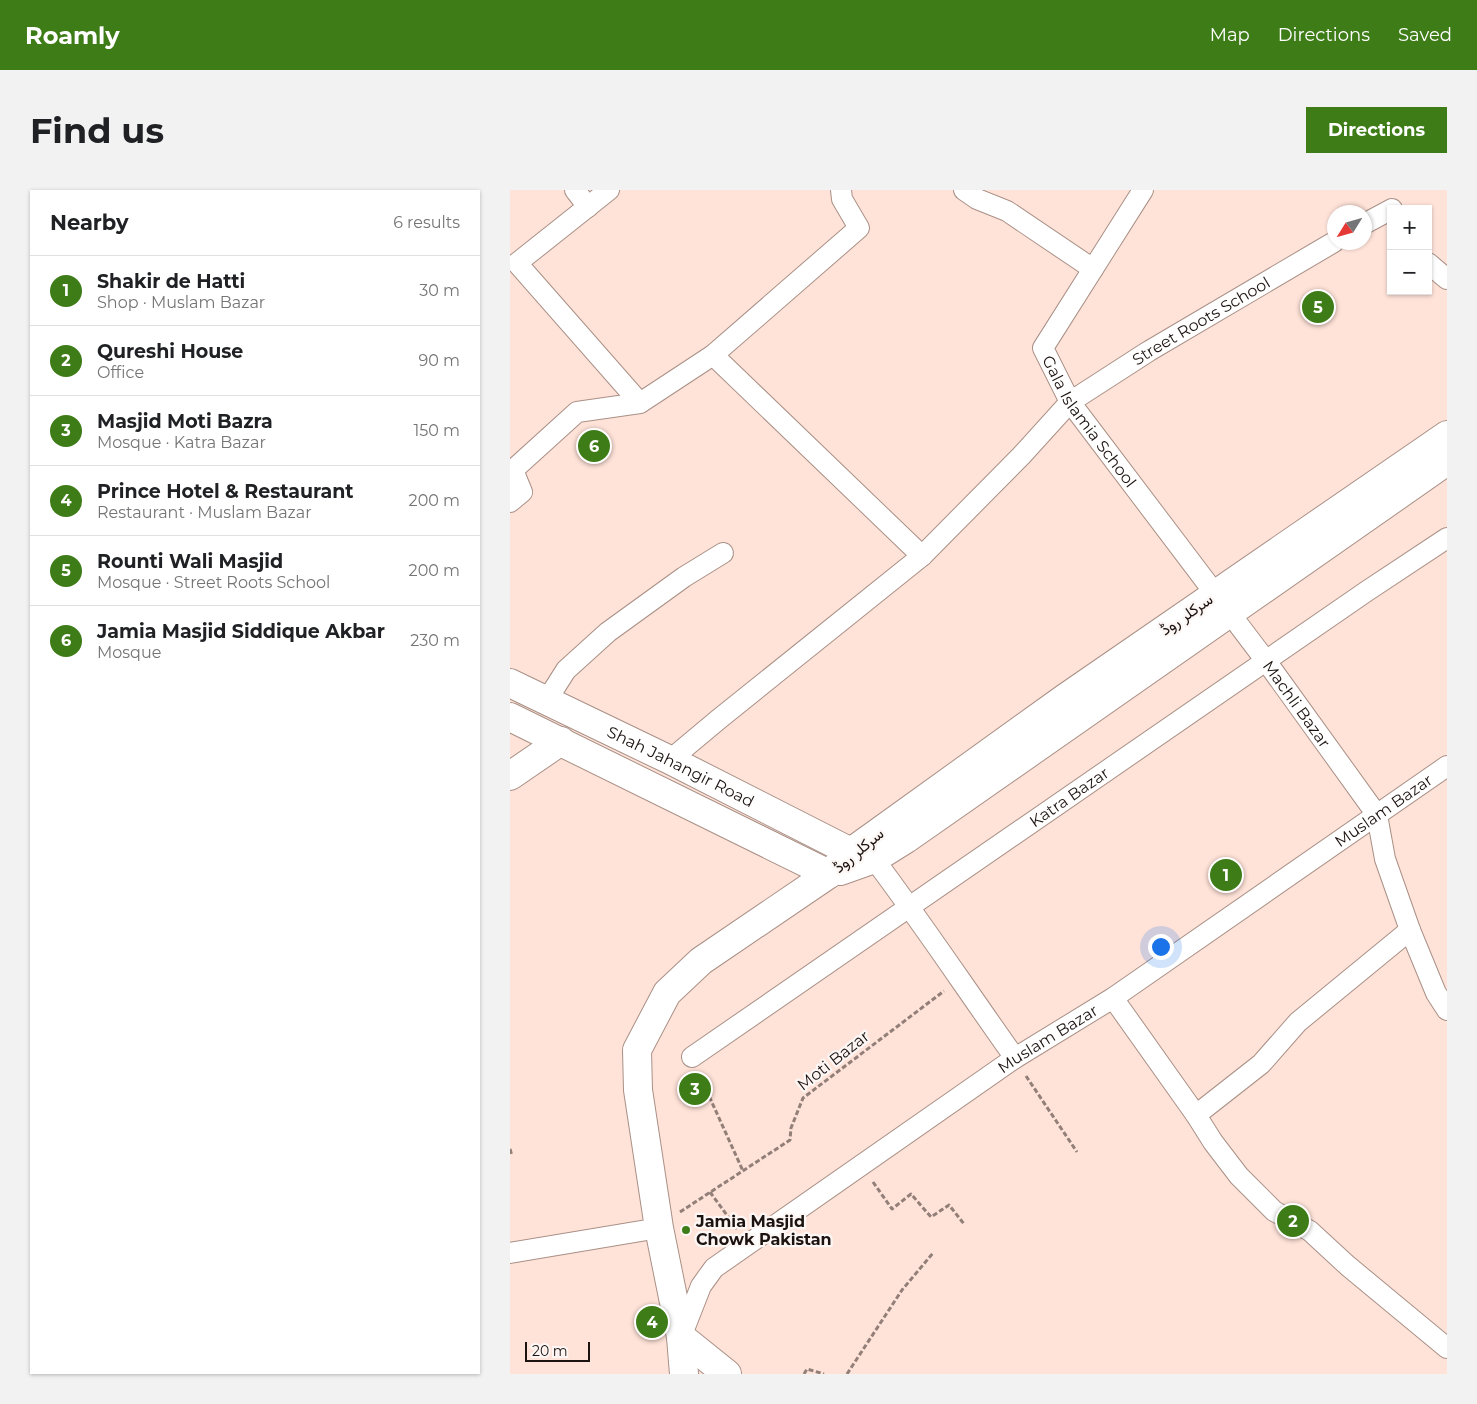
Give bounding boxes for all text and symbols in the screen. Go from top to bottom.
text: Roamly [25,21,120,50]
text: Map [1210,24,1250,46]
text: Directions [1278,24,1370,46]
text: Saved [1398,24,1452,46]
button: Directions [1306,107,1447,153]
text: Find us [30,109,164,152]
north arrow [1327,205,1372,250]
map controls [1387,205,1432,295]
button: + [1387,205,1432,250]
text: Nearby [50,210,129,235]
text: 6 results [393,213,460,232]
button: − [1387,250,1432,295]
text: Shakir de Hatti [97,270,245,293]
street label: Street Roots School [1129,273,1273,369]
text: 1 [63,281,69,300]
text: 30 m [419,281,460,300]
pin: 5 [1302,288,1334,326]
text: Shop · Muslam Bazar [97,293,265,312]
text: Qureshi House [97,340,243,363]
text: 2 [61,351,71,370]
text: 90 m [418,351,460,370]
street label: Gala Islamia School [1038,352,1140,491]
text: Office [97,363,144,382]
text: Masjid Moti Bazra [97,410,273,433]
text: 3 [61,421,71,440]
text: 150 m [413,421,460,440]
pin: 6 [578,427,610,465]
text: Mosque · Katra Bazar [97,433,266,452]
text: Prince Hotel & Restaurant [97,480,354,503]
text: 4 [60,491,72,510]
text: 200 m [409,491,460,510]
text: Restaurant · Muslam Bazar [97,503,312,522]
text: Rounti Wali Masjid [97,550,283,573]
text: 5 [61,561,71,580]
text: 200 m [409,561,460,580]
text: Mosque · Street Roots School [97,573,330,592]
street label: سرکلر روڈ [1156,589,1217,640]
text: Jamia Masjid Siddique Akbar [97,620,385,643]
text: 6 [61,631,71,650]
text: 230 m [410,631,460,650]
text: Mosque [97,643,161,662]
street label: Machli Bazar [1259,657,1334,751]
street label: Shah Jahangir Road [604,722,757,811]
street label: Katra Bazar [1026,763,1112,831]
street label: Muslam Bazar [1331,770,1436,851]
street label: سرکلر روڈ [829,824,888,878]
pin: 1 [1210,856,1242,894]
your location [1148,934,1174,960]
street label: Muslam Bazar [994,1001,1101,1077]
street label: Moti Bazar [794,1026,873,1094]
pin: 3 [679,1070,711,1108]
pin: 2 [1277,1202,1309,1240]
place label: Jamia Masjid Chowk Pakistan [695,1212,832,1249]
marker: Jamia Masjid Chowk Pakistan [680,1224,692,1236]
pin: 4 [636,1303,668,1341]
scale bar [525,1339,590,1362]
text: 20 m [532,1342,568,1360]

